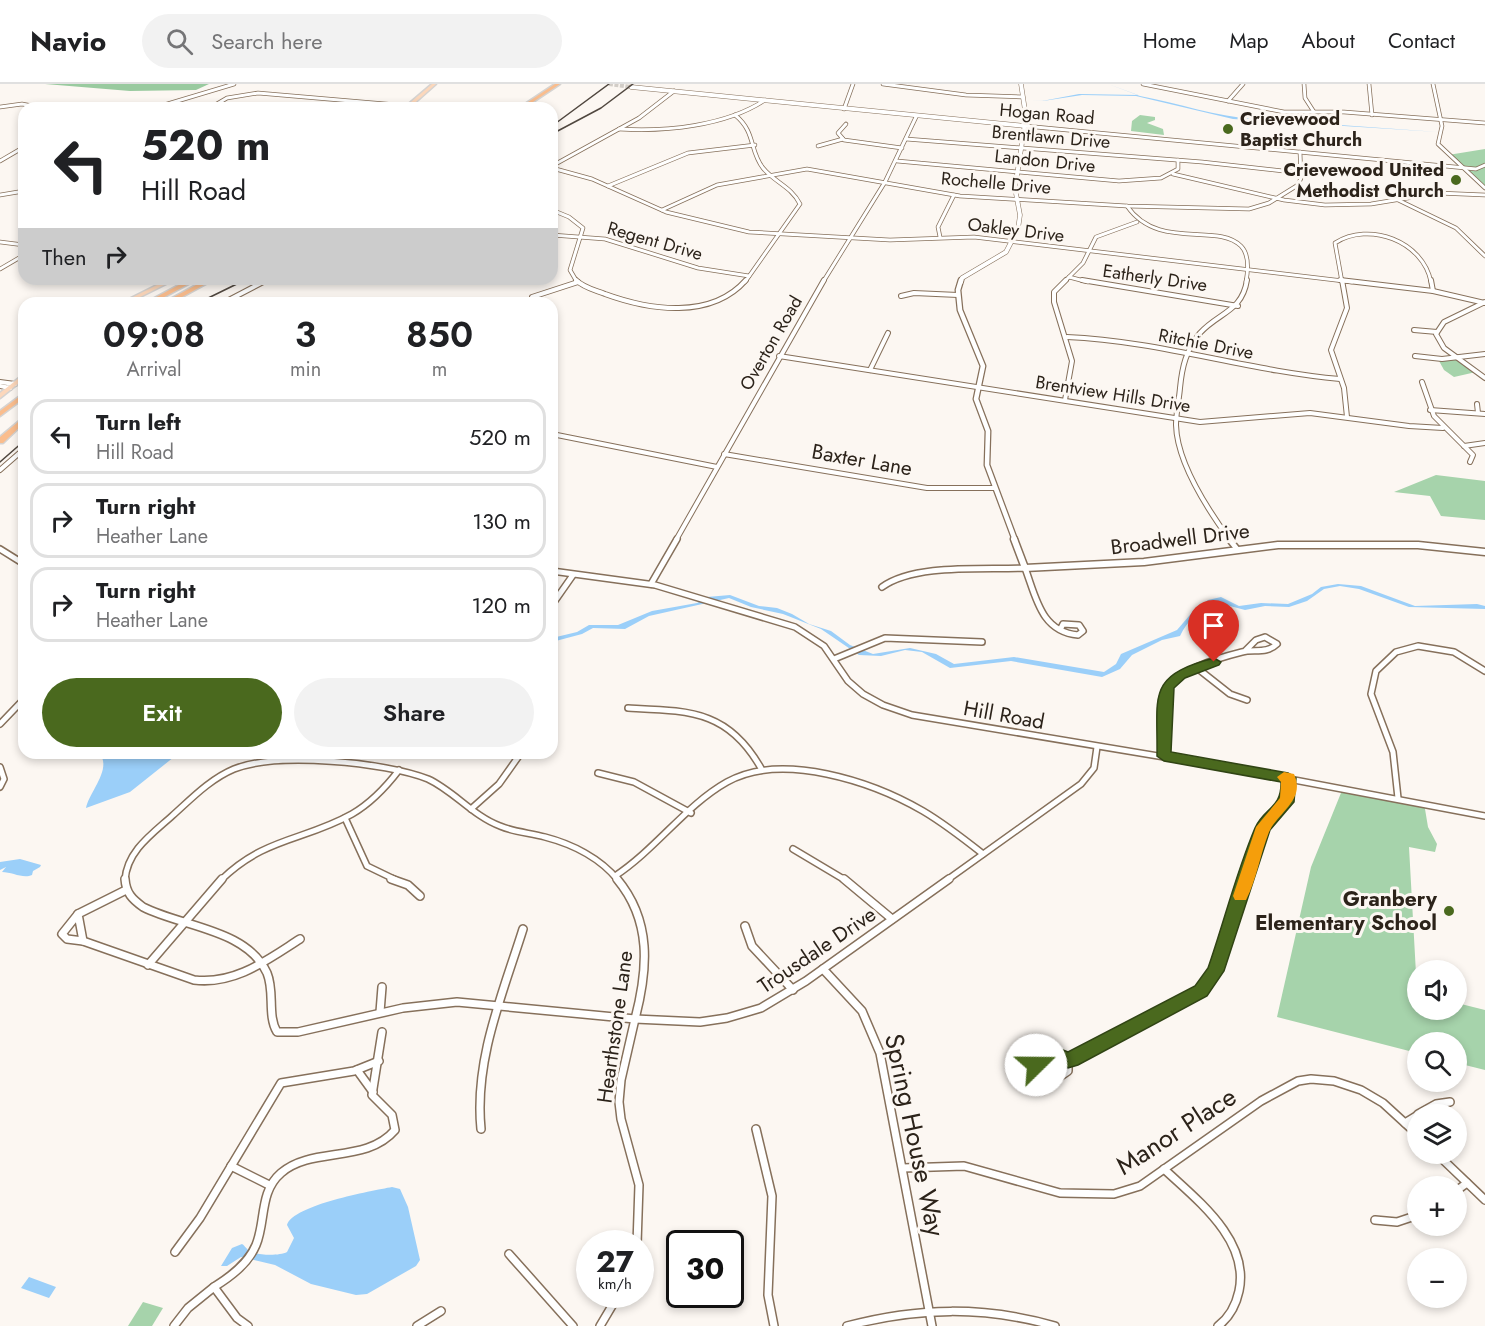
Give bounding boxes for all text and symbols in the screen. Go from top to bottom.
search box [142,14,562,68]
text: Navio [30,21,106,62]
icon: search [163,25,196,58]
text: Search here [211,25,322,57]
text: Home [1143,26,1196,56]
text: Map [1229,26,1269,56]
text: About [1302,26,1355,56]
text: Contact [1388,26,1455,56]
street label: Hogan Road [998,97,1096,131]
place label: Crievewood Baptist Church [1240,106,1362,153]
text: 520 m [141,115,271,176]
street label: Brentlawn Drive [991,119,1111,155]
marker: Crievewood Baptist Church [1221,122,1235,136]
icon: left [42,126,120,204]
street label: Landon Drive [993,143,1097,179]
place label: Crievewood United Methodist Church [1283,157,1444,204]
street label: Rochelle Drive [940,165,1052,201]
text: Hill Road [141,171,246,210]
marker: Crievewood United Methodist Church [1449,173,1463,187]
street label: Oakley Drive [966,211,1066,249]
street label: Regent Drive [604,215,706,267]
icon: right [99,240,132,273]
text: Then [42,241,87,273]
street label: Eatherly Drive [1101,258,1209,298]
street label: Overton Road [733,291,809,395]
text: 09:08 [103,308,205,360]
text: 3 [295,308,316,360]
text: 850 [406,308,473,360]
street label: Ritchie Drive [1156,322,1256,366]
text: Arrival [126,355,182,384]
text: min [290,355,321,384]
text: m [432,355,447,384]
street label: Brentview Hills Drive [1034,369,1192,419]
text: Turn left [96,406,181,438]
icon: left [45,420,78,453]
text: 520 m [469,421,531,453]
street label: Baxter Lane [809,436,915,484]
text: Hill Road [96,438,174,467]
text: Turn right [96,490,196,522]
icon: right [45,504,78,537]
text: 130 m [472,505,531,537]
street label: Broadwell Drive [1109,516,1251,562]
text: Heather Lane [96,522,208,551]
text: Turn right [96,574,196,606]
icon: right [45,588,78,621]
text: 120 m [472,589,531,621]
pin [1188,600,1239,662]
text: Heather Lane [96,606,208,635]
icon: arrive [1197,609,1230,642]
button: Exit [42,678,282,747]
button: Share [294,678,534,747]
street label: Hill Road [961,693,1047,737]
place label: Granbery Elementary School [1255,884,1438,938]
street label: Trousdale Drive [752,899,882,1001]
marker: Granbery Elementary School [1442,904,1456,918]
street label: Hearthstone Lane [589,949,641,1105]
map controls [1407,960,1467,1308]
button: sound [1407,960,1467,1020]
street label: Spring House Way [875,1030,955,1240]
button: search [1407,1032,1467,1092]
position arrow [1004,1033,1068,1097]
street label: Manor Place [1108,1078,1244,1184]
button: layers [1407,1104,1467,1164]
button: + [1407,1176,1467,1236]
speed limit sign: 30 [666,1230,744,1308]
text: 27 [596,1240,634,1283]
button: − [1407,1248,1467,1308]
text: km/h [598,1273,632,1295]

